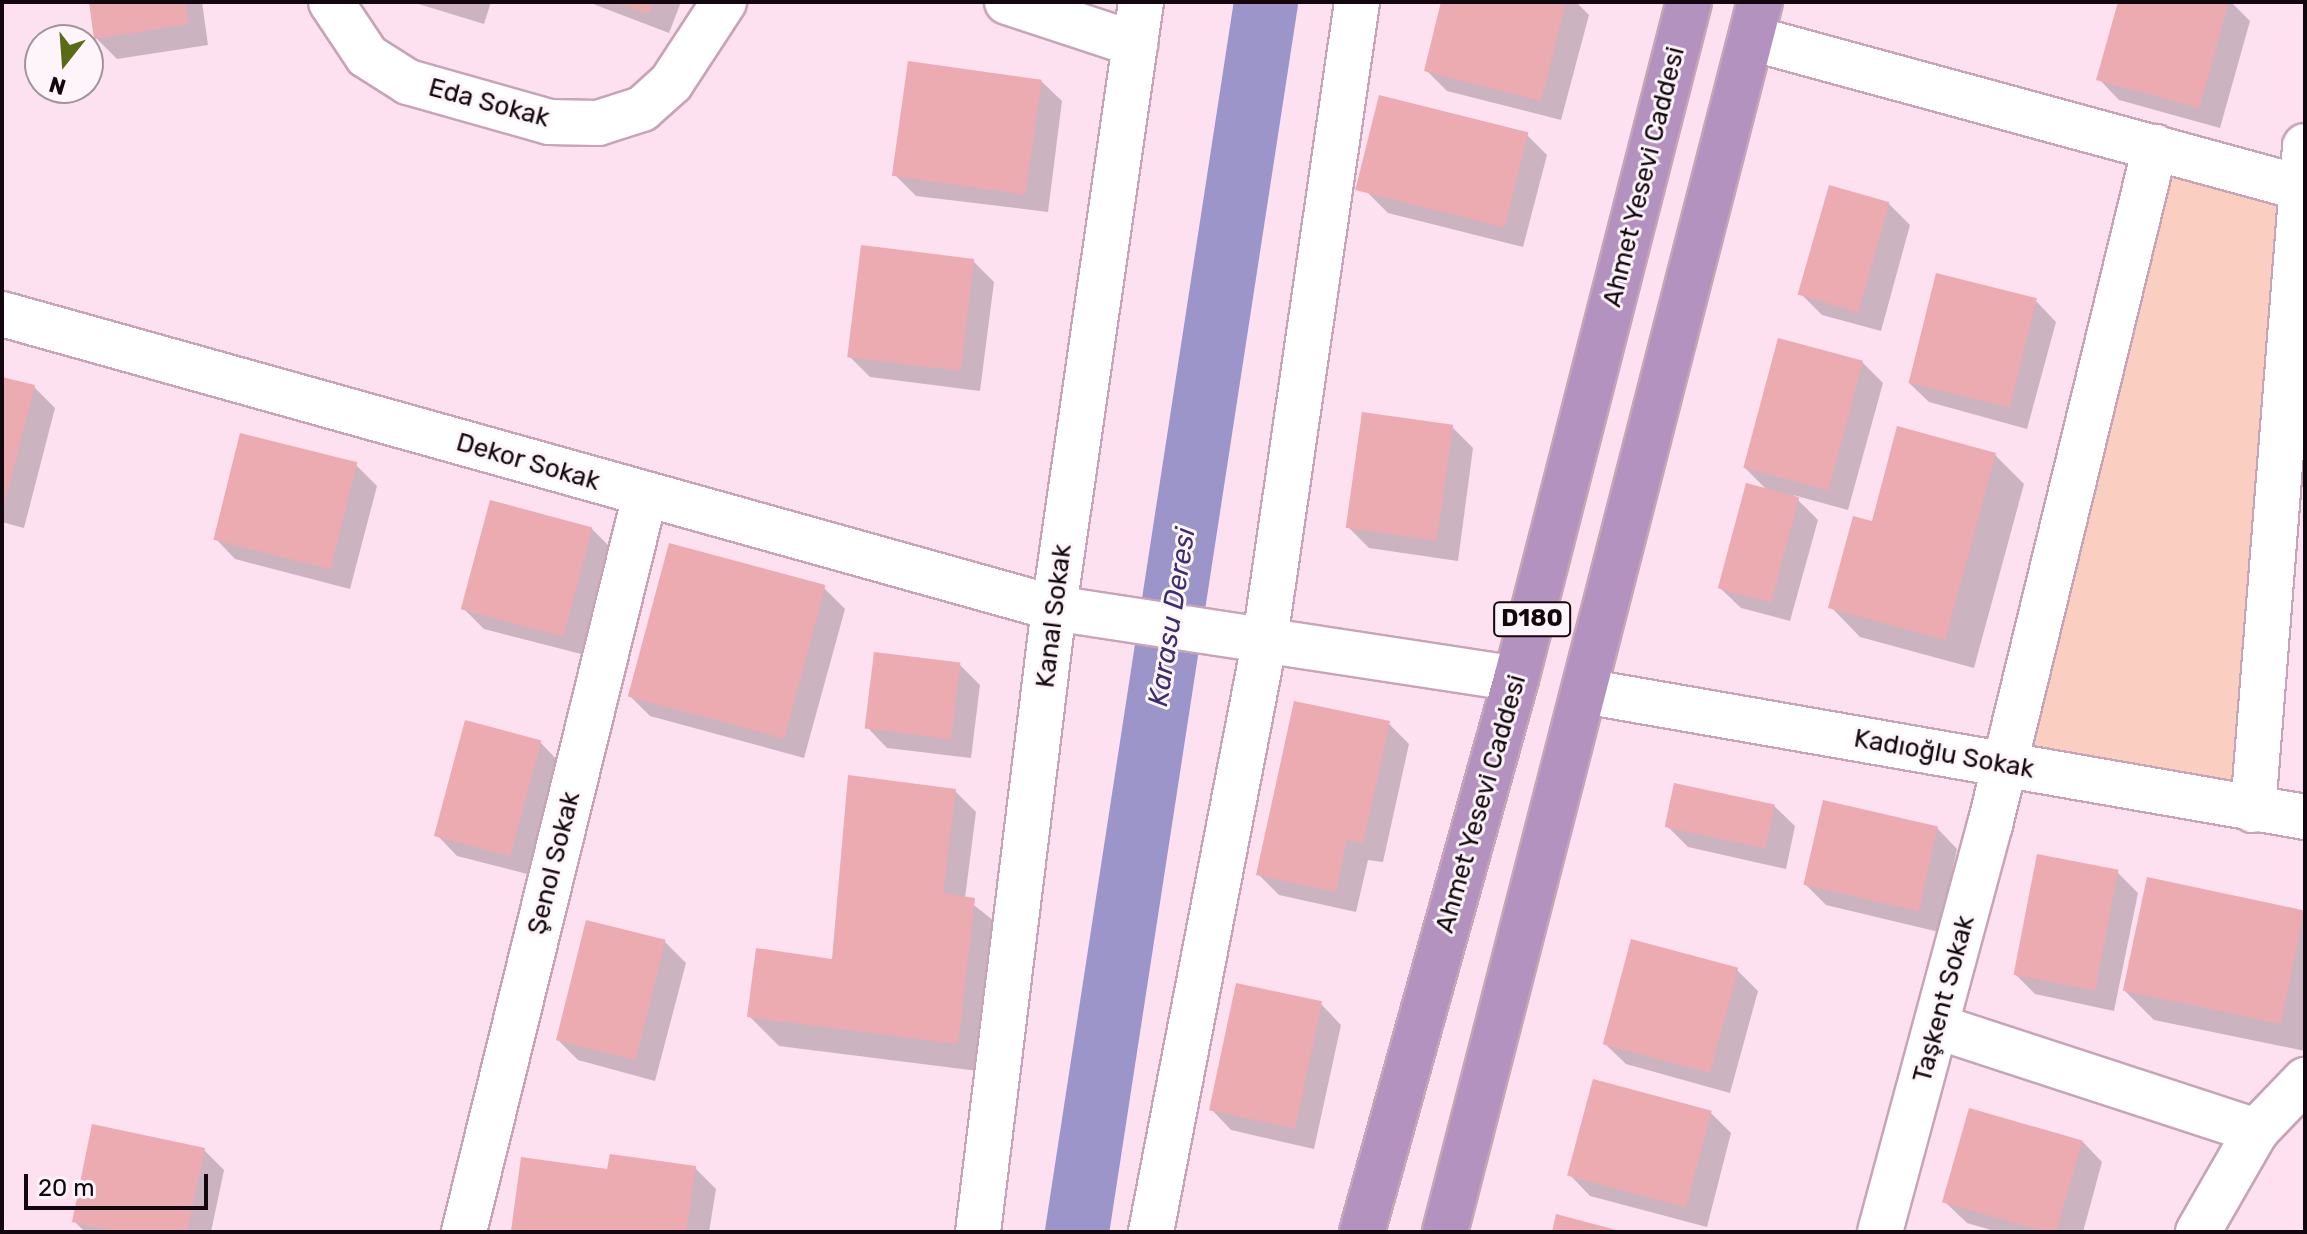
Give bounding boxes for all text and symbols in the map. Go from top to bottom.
north arrow [24,24,104,104]
street label: Ahmet Yesevi Caddesi [1596,43,1692,311]
text: N [46,70,69,101]
street label: Eda Sokak [425,72,553,134]
street label: Dekor Sokak [452,427,604,497]
water label: Karasu Deresi [1141,525,1203,709]
street label: Kanal Sokak [1030,542,1078,690]
road number: D180 [1492,599,1572,639]
street label: Ahmet Yesevi Caddesi [1429,671,1533,937]
street label: Kadıoğlu Sokak [1851,723,2037,785]
street label: Şenol Sokak [521,788,587,938]
street label: Taşkent Sokak [1907,912,1981,1086]
scale bar [28,1158,212,1208]
text: 20 m [38,1174,95,1202]

